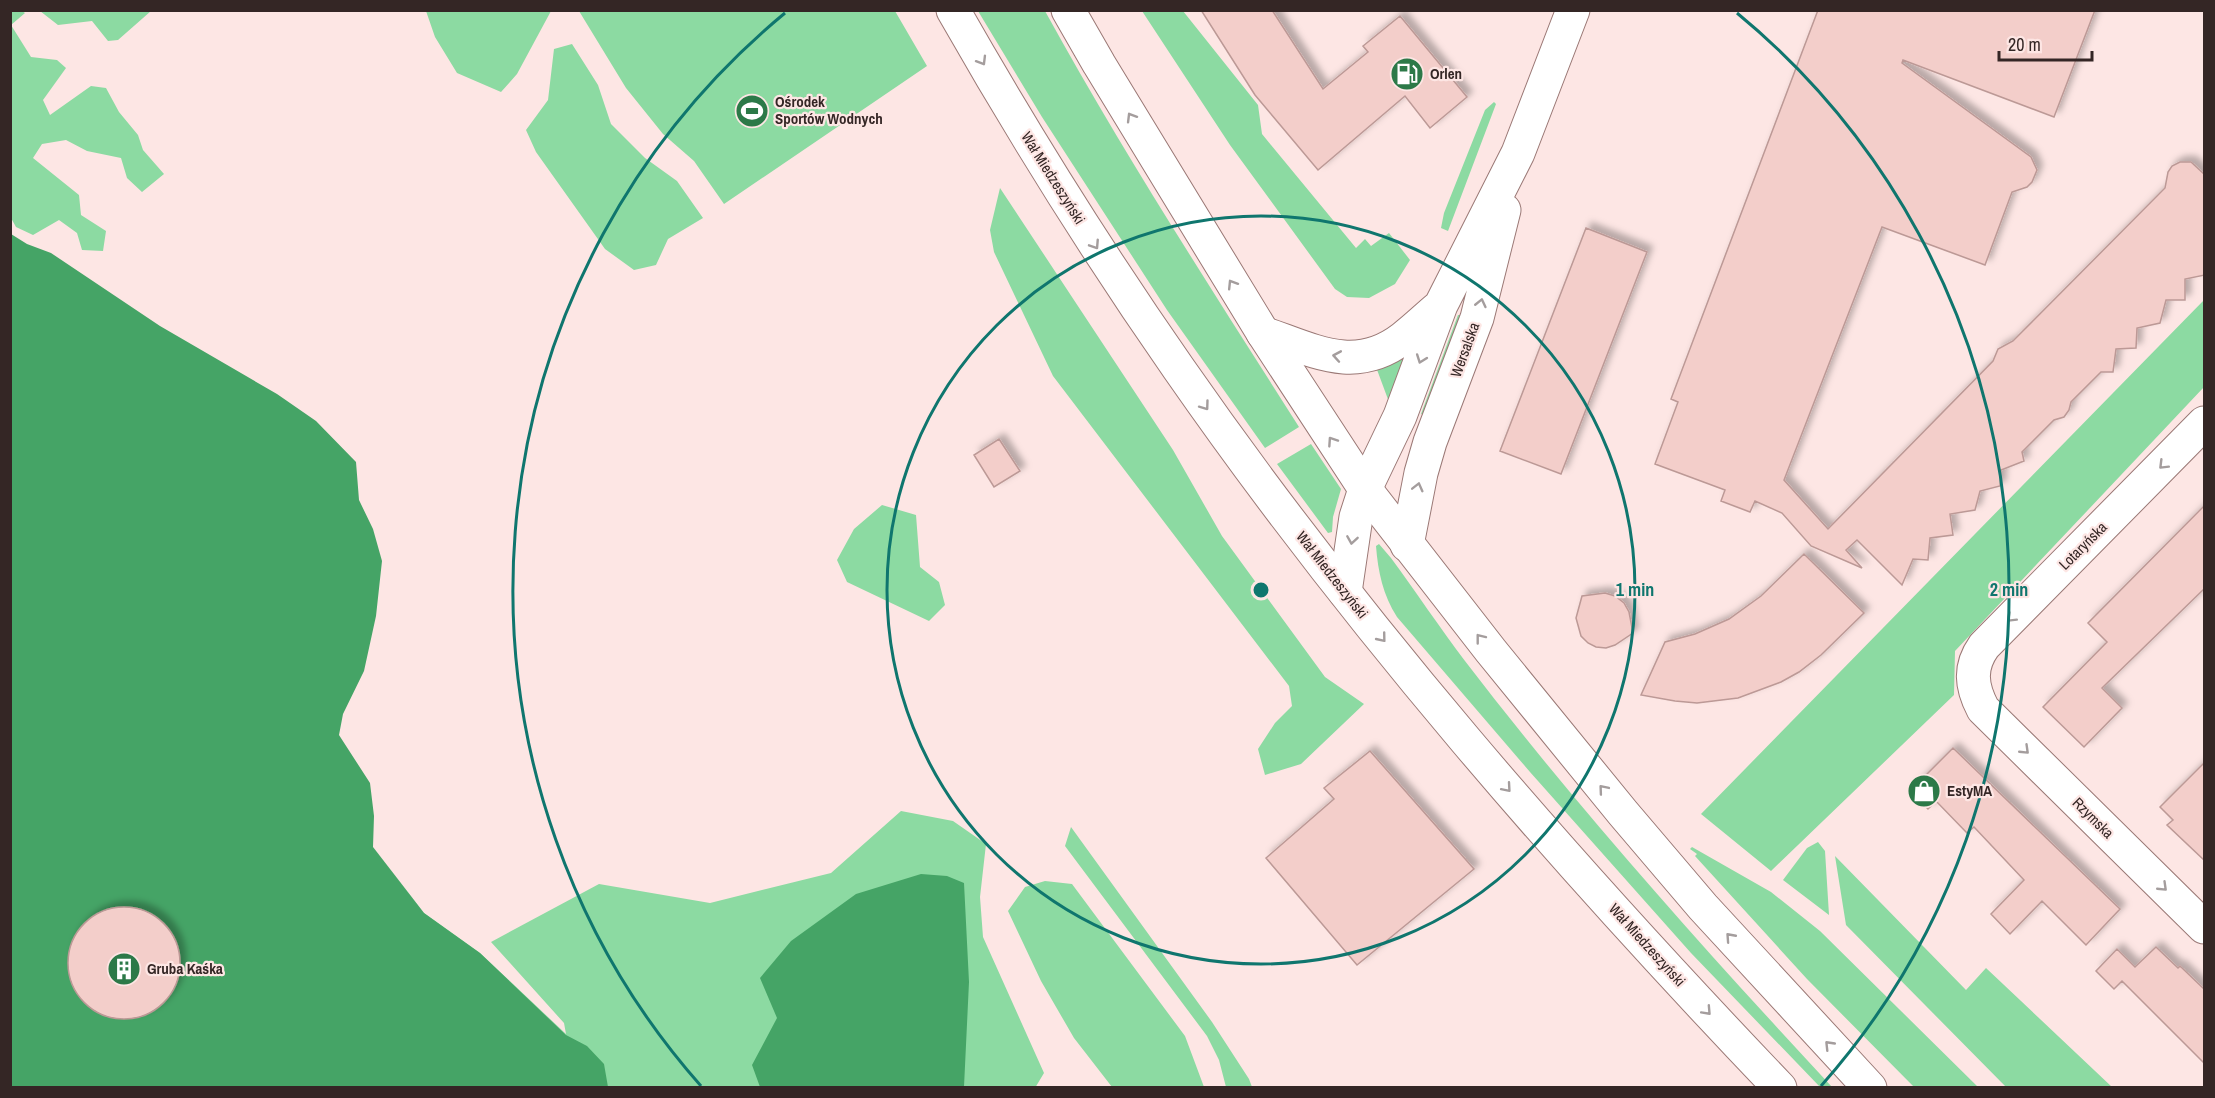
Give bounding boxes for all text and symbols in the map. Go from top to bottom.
scale bar [1999,24,2092,62]
text: 20 m [2008,32,2041,57]
one-way arrow [975,55,987,65]
fuel station icon: Orlen [1389,56,1425,92]
place label: Orlen [1430,63,1462,84]
place label: Ośrodek Sportów Wodnych [775,91,883,129]
sports icon: Ośrodek Sportów Wodnych [734,93,770,129]
one-way arrow [1126,113,1138,123]
street label: Wał Miedzeszyński [1017,127,1090,228]
one-way arrow [1088,238,1099,249]
one-way arrow [1228,280,1240,290]
one-way arrow [1473,298,1486,308]
street label: Wersalska [1445,319,1484,380]
one-way arrow [1333,350,1343,363]
one-way arrow [1415,354,1428,364]
one-way arrow [1198,400,1209,411]
one-way arrow [1328,436,1339,447]
one-way arrow [2160,457,2171,468]
one-way arrow [1410,483,1423,493]
street label: Lotaryńska [2054,517,2111,574]
street label: Wał Miedzeszyński [1292,527,1373,623]
one-way arrow [1347,535,1359,545]
text: 1 min [1616,577,1654,602]
text: 2 min [1990,577,2028,602]
centre of rings [1251,580,1271,600]
one-way arrow [2008,611,2019,622]
one-way arrow [1374,631,1385,642]
one-way arrow [1477,633,1488,644]
one-way arrow [2017,742,2028,753]
shop icon: EstyMA [1906,773,1942,809]
place label: EstyMA [1947,780,1992,801]
one-way arrow [1499,781,1510,792]
one-way arrow [1599,785,1610,796]
street label: Rzymska [2068,792,2119,843]
one-way arrow [2156,879,2167,890]
street label: Wał Miedzeszyński [1604,898,1690,991]
one-way arrow [1726,933,1737,944]
building icon: Gruba Kaśka [106,951,142,987]
place label: Gruba Kaśka [147,958,223,979]
one-way arrow [1699,1004,1710,1015]
one-way arrow [1826,1042,1837,1053]

